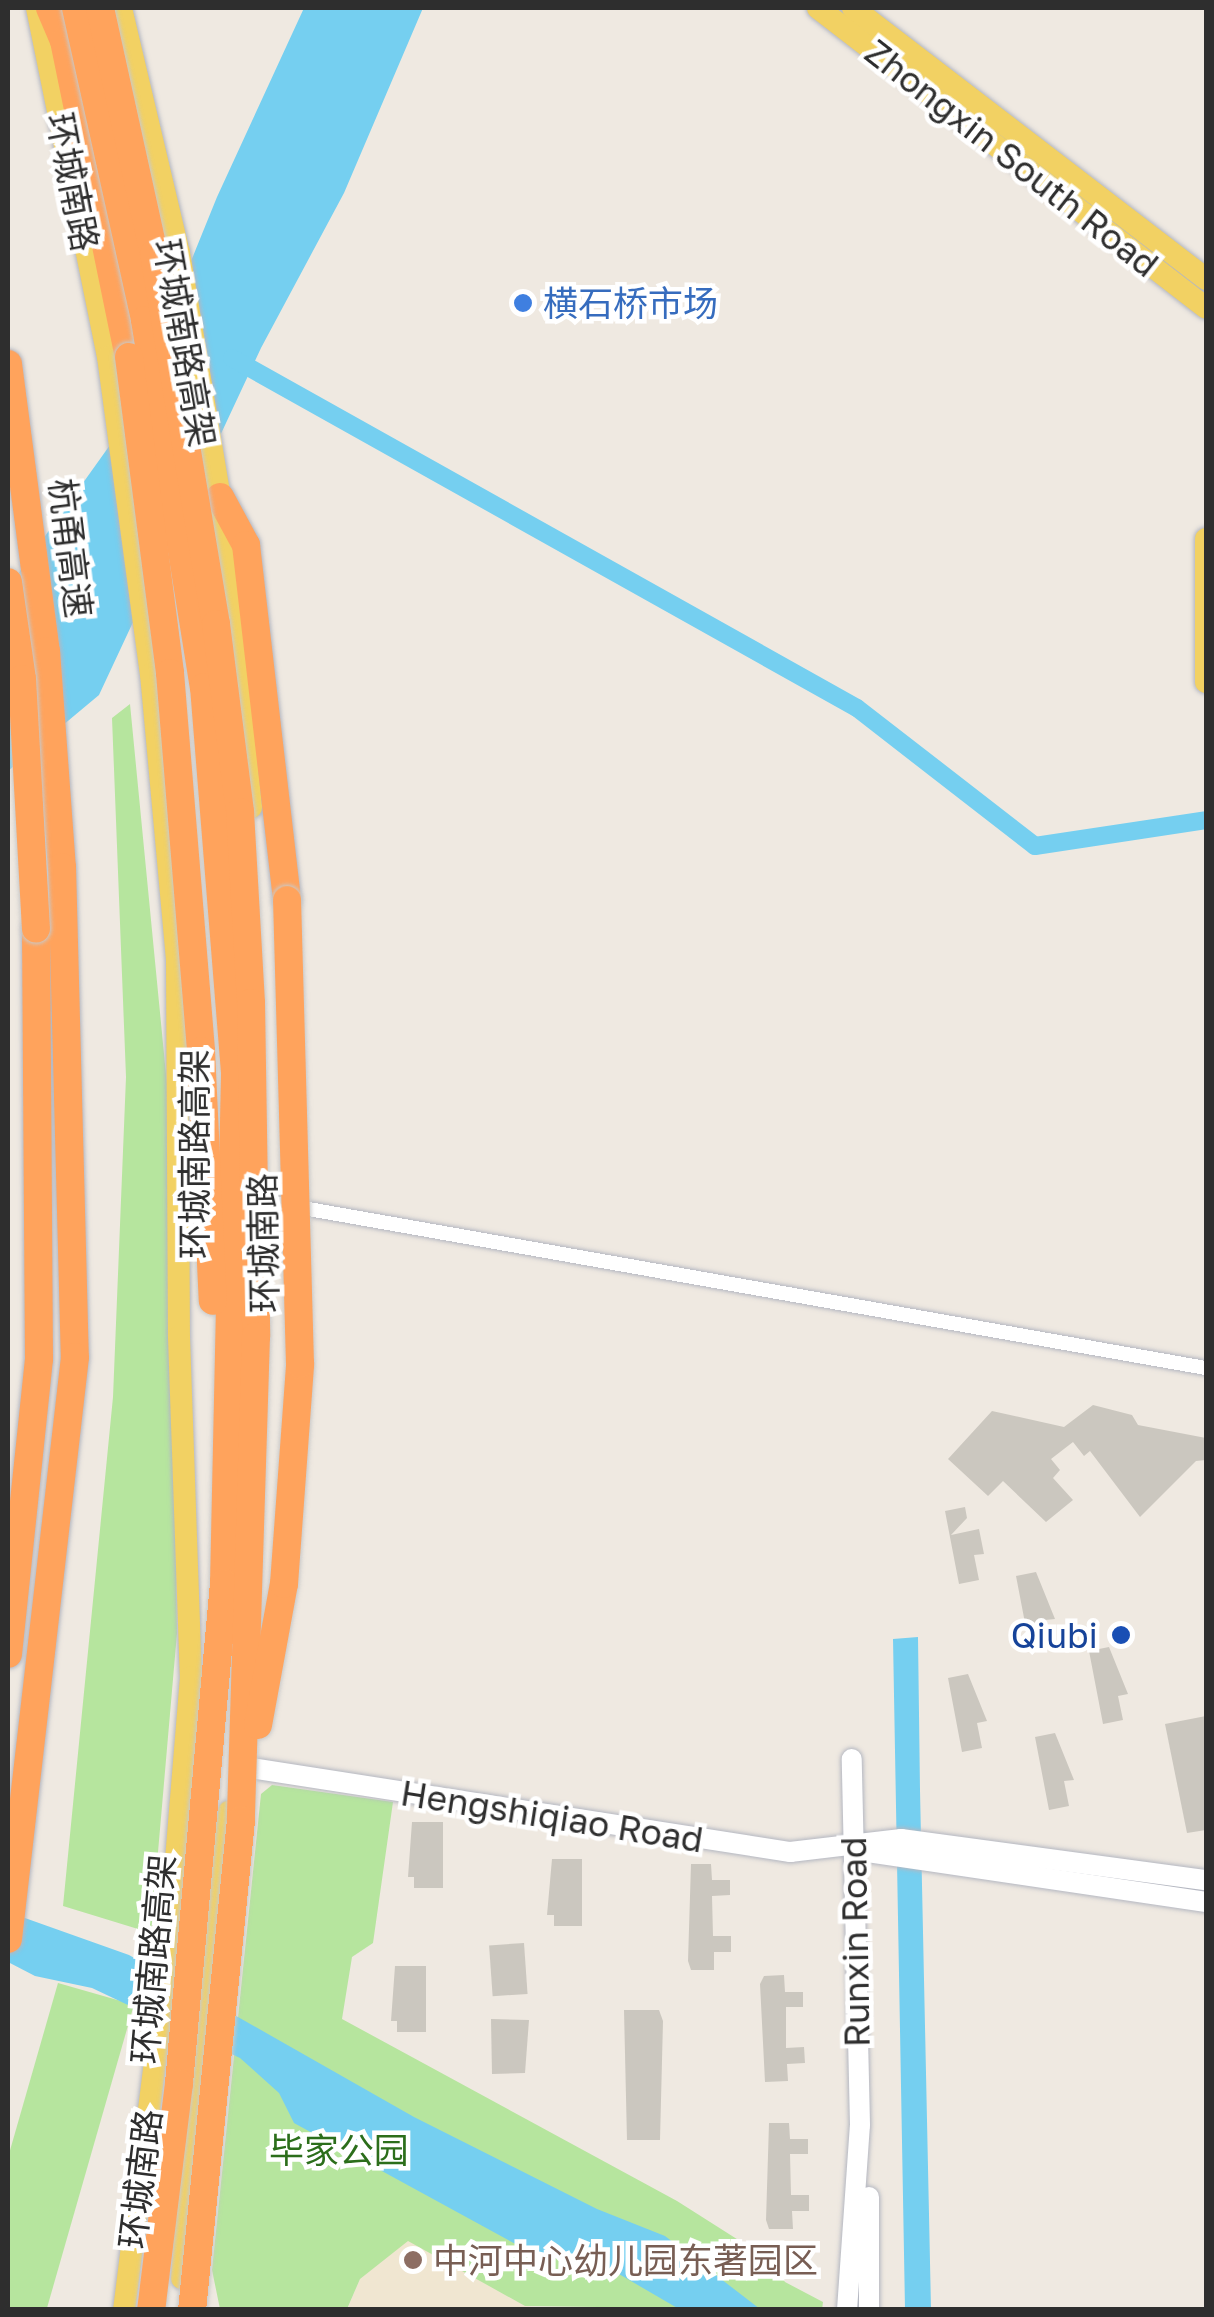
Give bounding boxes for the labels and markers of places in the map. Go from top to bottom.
place label: 横石桥市场 [543,282,718,324]
marker: 横石桥市场 [512,292,534,314]
place label: Qiubi [1011,1614,1098,1656]
marker: Qiubi [1108,1622,1134,1648]
place label: 中河中心幼儿园东著园区 [433,2239,818,2281]
marker: 中河中心幼儿园东著园区 [402,2249,424,2271]

